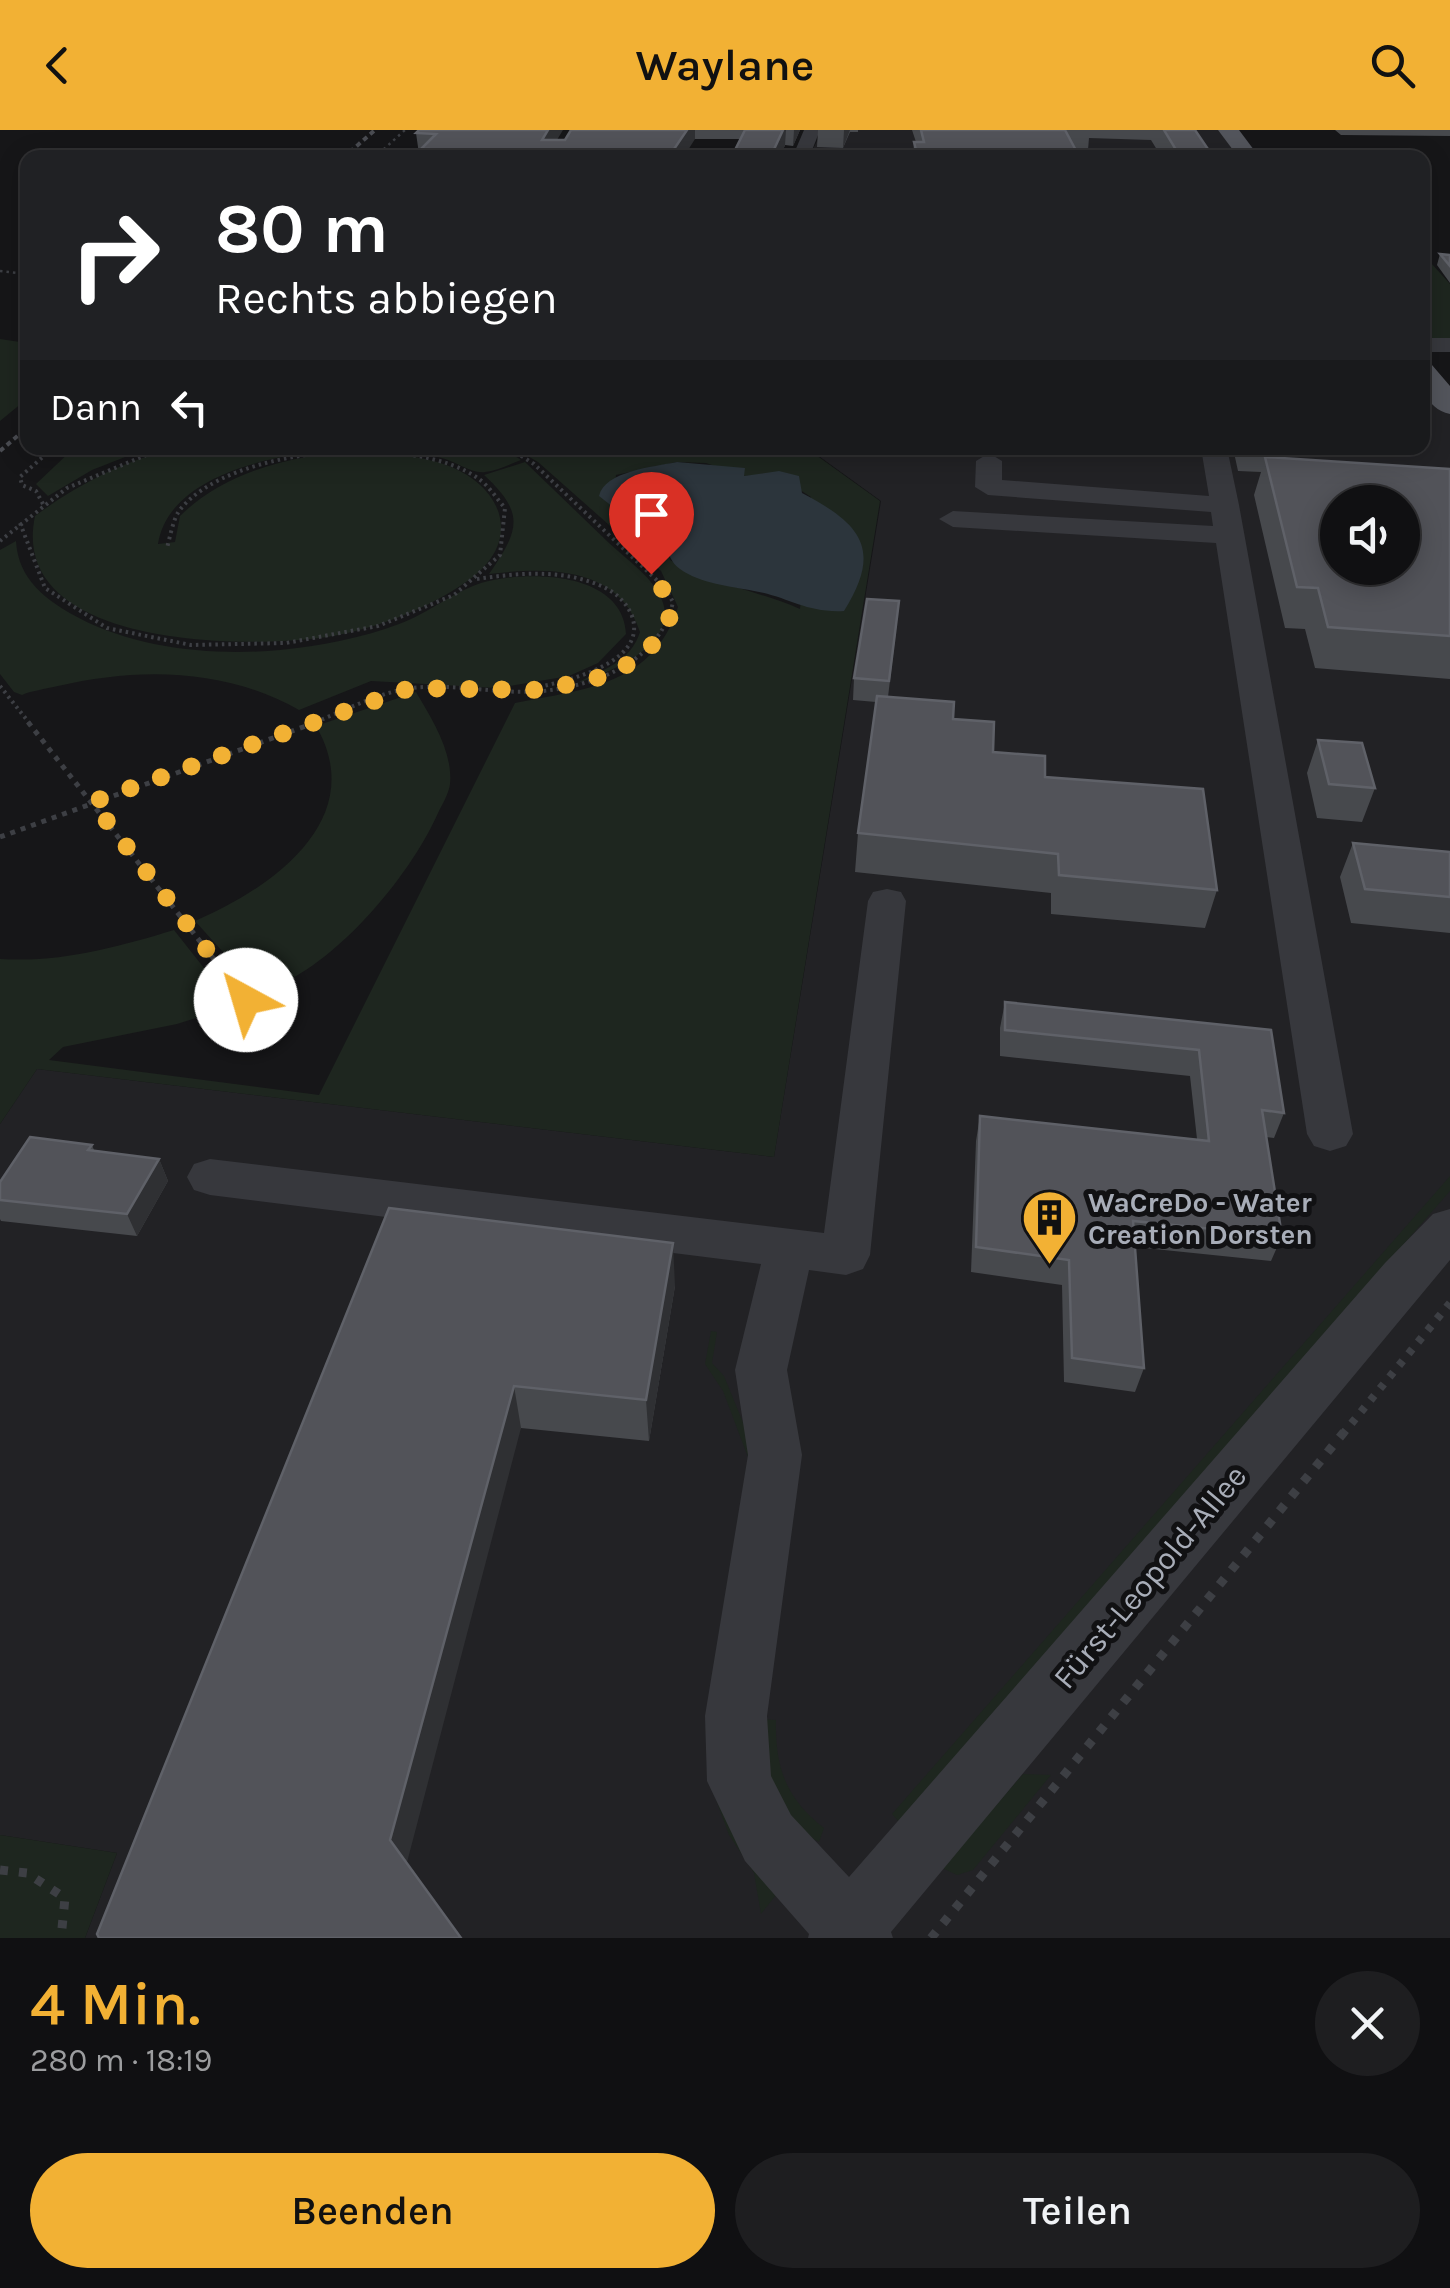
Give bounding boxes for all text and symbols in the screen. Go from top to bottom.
icon: back [30,38,85,93]
icon: search [1365,38,1420,93]
text: Waylane [635,39,815,91]
text: 80 m [215,188,389,270]
icon: right [50,190,180,320]
text: Rechts abbiegen [215,272,558,324]
icon: left [162,380,217,435]
text: Dann [50,385,142,430]
pin [609,472,694,575]
map controls [1320,485,1420,585]
button: sound [1320,485,1420,585]
icon: arrive [624,487,679,542]
position arrow [194,948,298,1052]
place label: WaCreDo - Water Creation Dorsten [1088,1186,1313,1251]
building icon: WaCreDo - Water Creation Dorsten [1019,1188,1079,1267]
street label: Fürst-Leopold-Allee [1046,1458,1254,1696]
text: 4 Min. [30,1969,201,2039]
button: close [1315,1971,1420,2076]
text: 280 m · 18:19 [30,2042,212,2079]
button: Beenden [30,2153,715,2268]
button: Teilen [735,2153,1420,2268]

